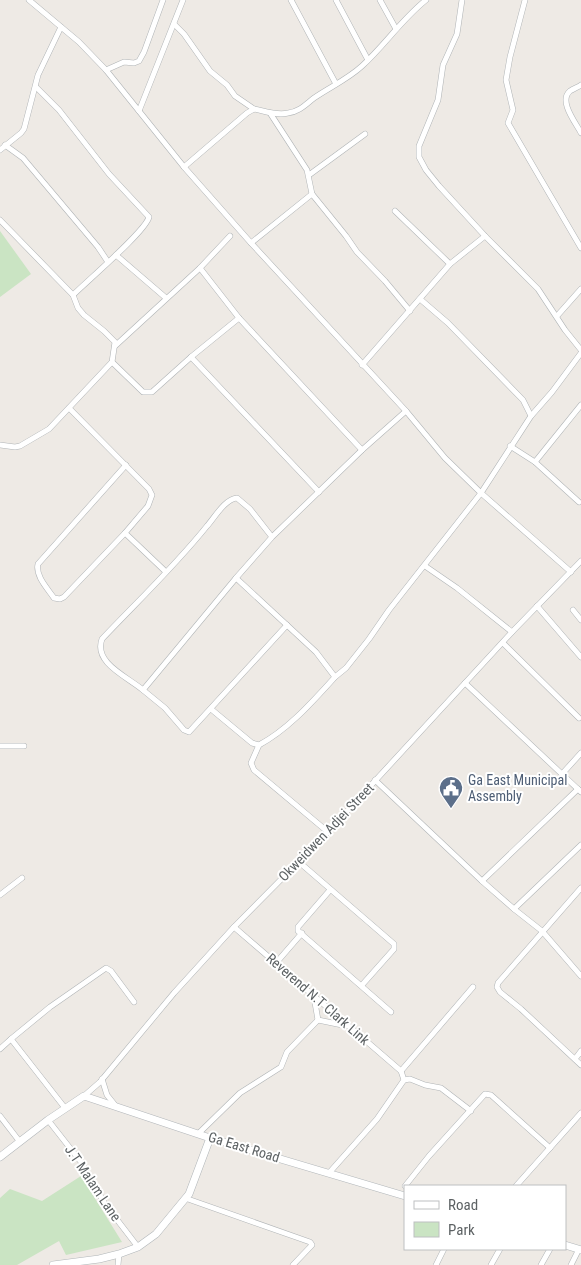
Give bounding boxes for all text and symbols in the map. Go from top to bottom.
place label: Ga East Municipal Assembly [468,772,567,804]
public building icon: Ga East Municipal Assembly [438,775,464,809]
street label: Okweidwen Adjei Street [275,780,377,884]
street label: Reverend N.T Clark Link [263,950,373,1049]
street label: Ga East Road [206,1129,282,1165]
street label: J.T Malam Lane [62,1142,125,1224]
legend [404,1185,566,1250]
text: Road [448,1196,478,1214]
text: Park [448,1221,475,1239]

